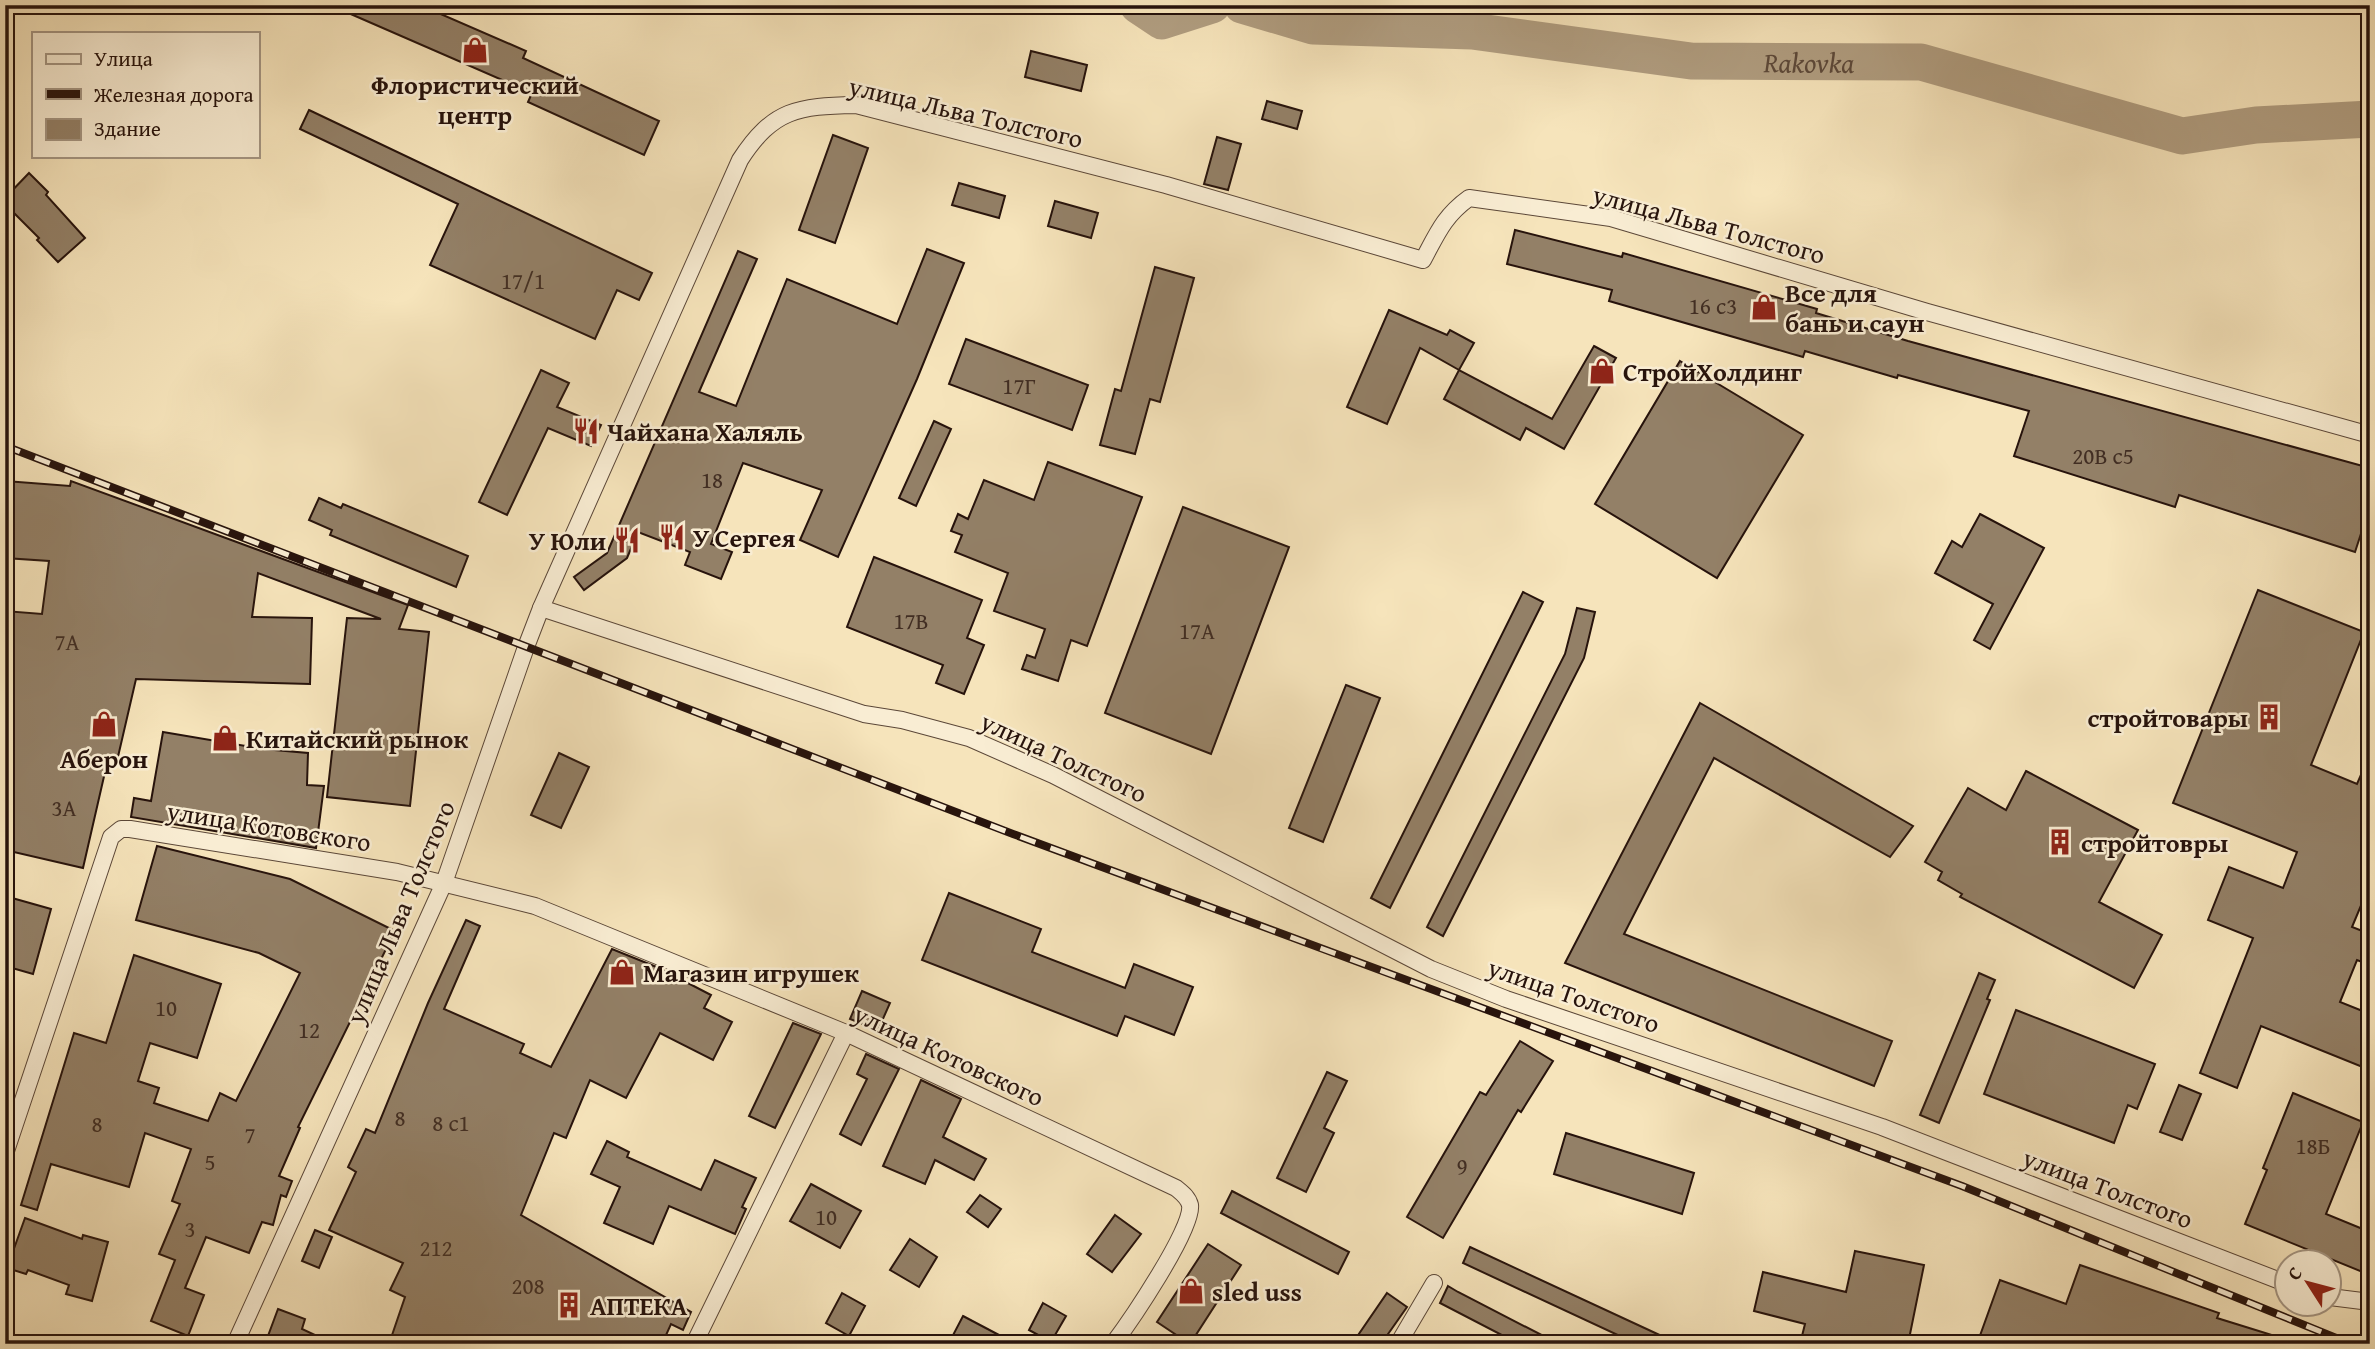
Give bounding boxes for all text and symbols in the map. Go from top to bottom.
legend [32,32,259,158]
shop icon: Флористический центр [460,35,490,65]
water label: Rakovka [1762,41,1854,82]
text: Улица [94,43,153,74]
place label: Флористический центр [371,65,579,134]
street label: улица Льва Толстого [844,66,1087,158]
text: Железная дорога [93,79,254,110]
text: Здание [94,113,161,144]
street label: улица Льва Толстого [1587,174,1830,274]
house number: 17/1 [501,264,545,297]
place label: Все для бань и саун [1785,273,1925,342]
house number: 16 с3 [1689,289,1737,322]
shop icon: Все для бань и саун [1749,292,1779,322]
place label: СтройХолдинг [1623,352,1802,391]
shop icon: СтройХолдинг [1587,356,1617,386]
house number: 17Г [1002,369,1036,402]
place label: Чайхана Халяль [607,412,803,451]
restaurant icon: Чайхана Халяль [571,416,601,446]
house number: 20В с5 [2072,439,2134,472]
house number: 18 [701,463,723,496]
place label: У Сергея [693,518,796,557]
place label: У Юли [529,521,606,560]
restaurant icon: У Сергея [657,522,687,552]
restaurant icon: У Юли [612,525,642,555]
house number: 17В [893,604,929,637]
house number: 17А [1179,614,1215,647]
house number: 7А [54,625,80,658]
place label: стройтовары [2088,698,2248,737]
street label: улица Толстого [973,701,1154,813]
building icon: стройтовары [2254,702,2284,732]
shop icon: Аберон [89,709,119,739]
place label: Китайский рынок [246,719,468,758]
shop icon: Китайский рынок [210,723,240,753]
place label: Аберон [60,739,148,778]
street label: улица Котовского [163,790,374,861]
house number: 3А [51,791,77,824]
street label: улица Льва Толстого [335,794,465,1031]
place label: стройтовры [2081,823,2228,862]
building icon: стройтовры [2045,827,2075,857]
street label: улица Толстого [1482,947,1665,1043]
place label: Магазин игрушек [643,953,859,992]
shop icon: Магазин игрушек [607,957,637,987]
house number: 10 [155,991,177,1024]
street label: улица Котовского [846,993,1051,1116]
house number: 12 [298,1013,320,1046]
house number: 8 [394,1101,406,1134]
house number: 8 с1 [432,1106,470,1139]
house number: 8 [91,1107,103,1140]
house number: 7 [244,1118,256,1151]
house number: 18Б [2295,1129,2331,1162]
street label: улица Толстого [2016,1137,2199,1238]
house number: 5 [204,1145,216,1178]
house number: 9 [1456,1149,1468,1182]
house number: 10 [815,1200,837,1233]
house number: 3 [184,1212,196,1245]
house number: 212 [419,1231,453,1264]
north arrow [2274,1248,2344,1318]
text: С [2280,1260,2309,1286]
house number: 208 [511,1269,545,1302]
place label: sled uss [1212,1272,1302,1311]
shop icon: sled uss [1176,1276,1206,1306]
place label: АПТЕКА [590,1286,688,1325]
building icon: АПТЕКА [554,1290,584,1320]

